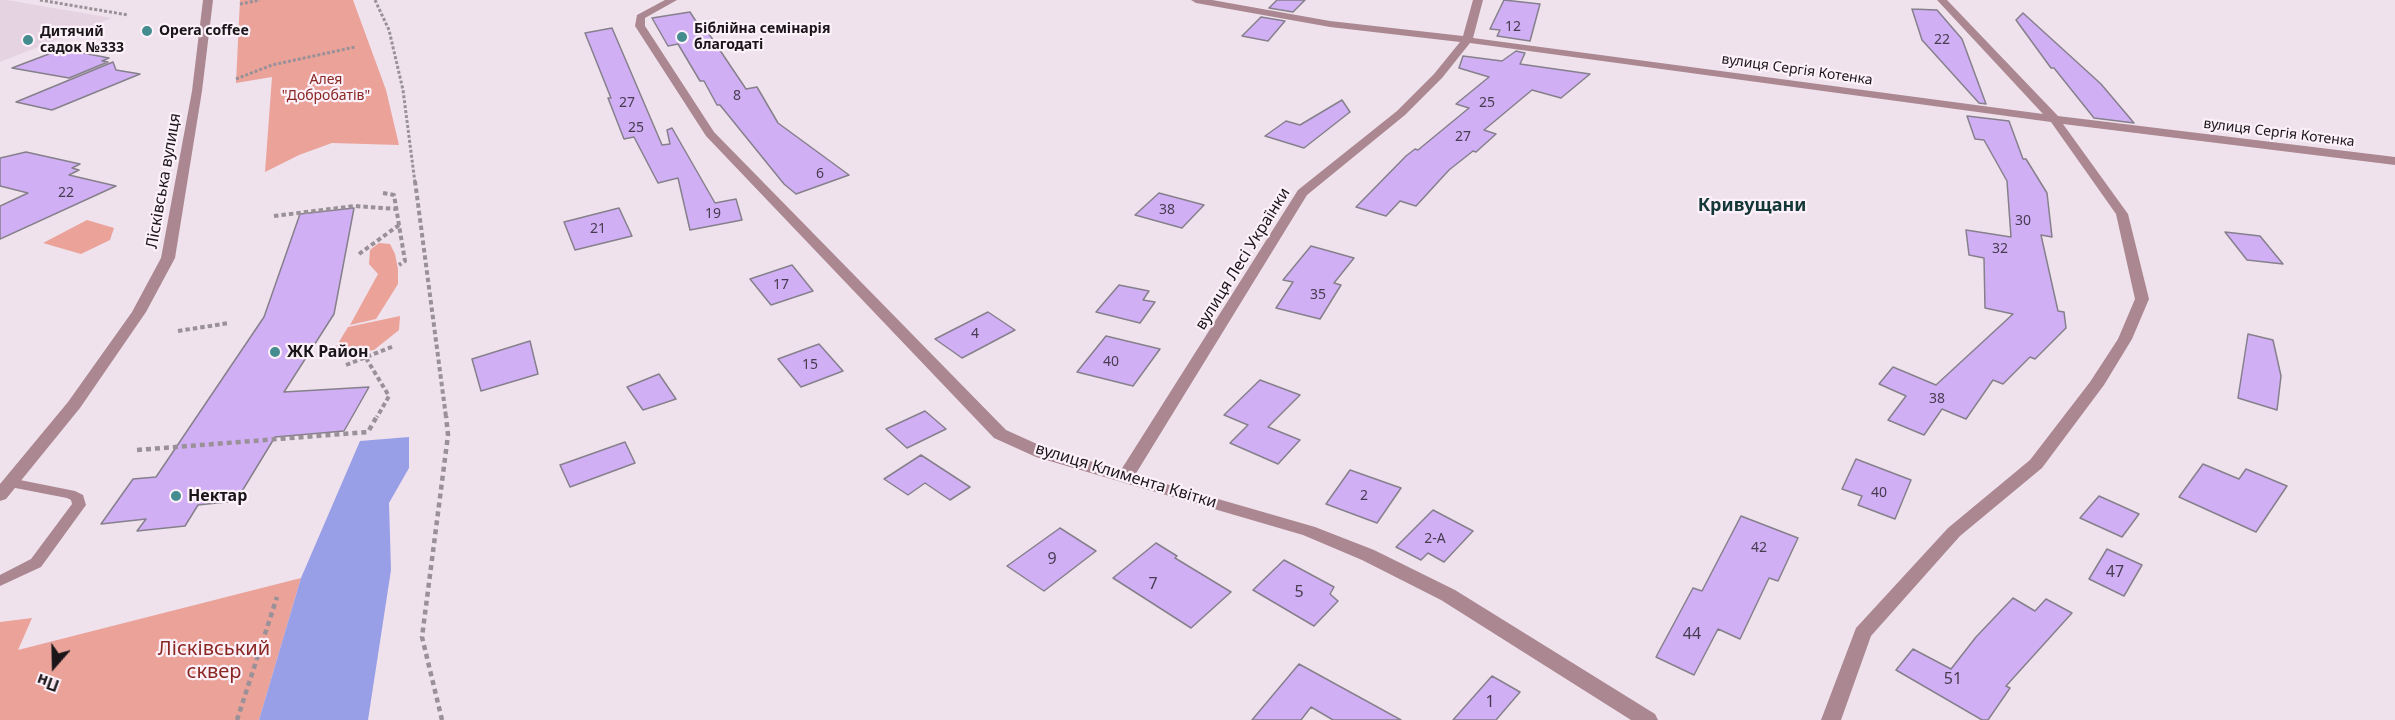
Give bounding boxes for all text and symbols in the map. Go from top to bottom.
house number: 12 [1505,19,1521,35]
place label: Біблійна семінарія благодаті [694,21,830,54]
place label: Opera coffee [159,23,249,39]
place label: Дитячий садок №333 [40,24,124,56]
marker: Opera coffee [140,24,154,38]
marker: Біблійна семінарія благодаті [675,30,689,44]
house number: 22 [1934,32,1950,48]
marker: Дитячий садок №333 [21,33,35,47]
street label: вулиця Сергія Котенка [1720,51,1874,89]
park label: Алея "Добробатів" [282,72,370,104]
house number: 8 [733,88,741,104]
house number: 27 [619,95,635,111]
house number: 25 [1479,95,1495,111]
street label: Лісківська вулиця [143,112,185,250]
street label: вулиця Сергія Котенка [2202,115,2356,151]
house number: 25 [628,120,644,136]
house number: 27 [1455,129,1471,145]
house number: 6 [816,166,824,182]
street label: вулиця Лесі Українки [1191,184,1295,334]
house number: 22 [58,185,74,201]
district label: Кривущани [1698,195,1806,217]
house number: 38 [1159,202,1175,218]
house number: 19 [705,206,721,222]
house number: 30 [2015,213,2031,229]
house number: 21 [590,221,606,237]
house number: 32 [1992,241,2008,257]
house number: 17 [773,277,789,293]
house number: 35 [1310,287,1326,303]
house number: 4 [971,326,979,342]
place label: ЖК Район [287,342,369,362]
marker: ЖК Район [268,345,282,359]
house number: 40 [1103,354,1119,370]
house number: 15 [802,357,818,373]
house number: 38 [1929,391,1945,407]
street label: вулиця Климента Квітки [1033,439,1219,513]
house number: 40 [1871,485,1887,501]
place label: Нектар [188,486,247,506]
house number: 2 [1360,488,1368,504]
marker: Нектар [169,489,183,503]
house number: 2-А [1424,531,1446,547]
house number: 42 [1751,540,1767,556]
house number: 9 [1047,549,1057,569]
house number: 47 [2106,562,2124,582]
house number: 7 [1148,574,1158,594]
house number: 5 [1294,582,1304,602]
house number: 44 [1683,624,1701,644]
north arrow [24,636,84,696]
park label: Лісківський сквер [158,637,270,684]
text: Пн [33,669,62,697]
house number: 51 [1944,669,1962,689]
house number: 1 [1485,692,1495,712]

